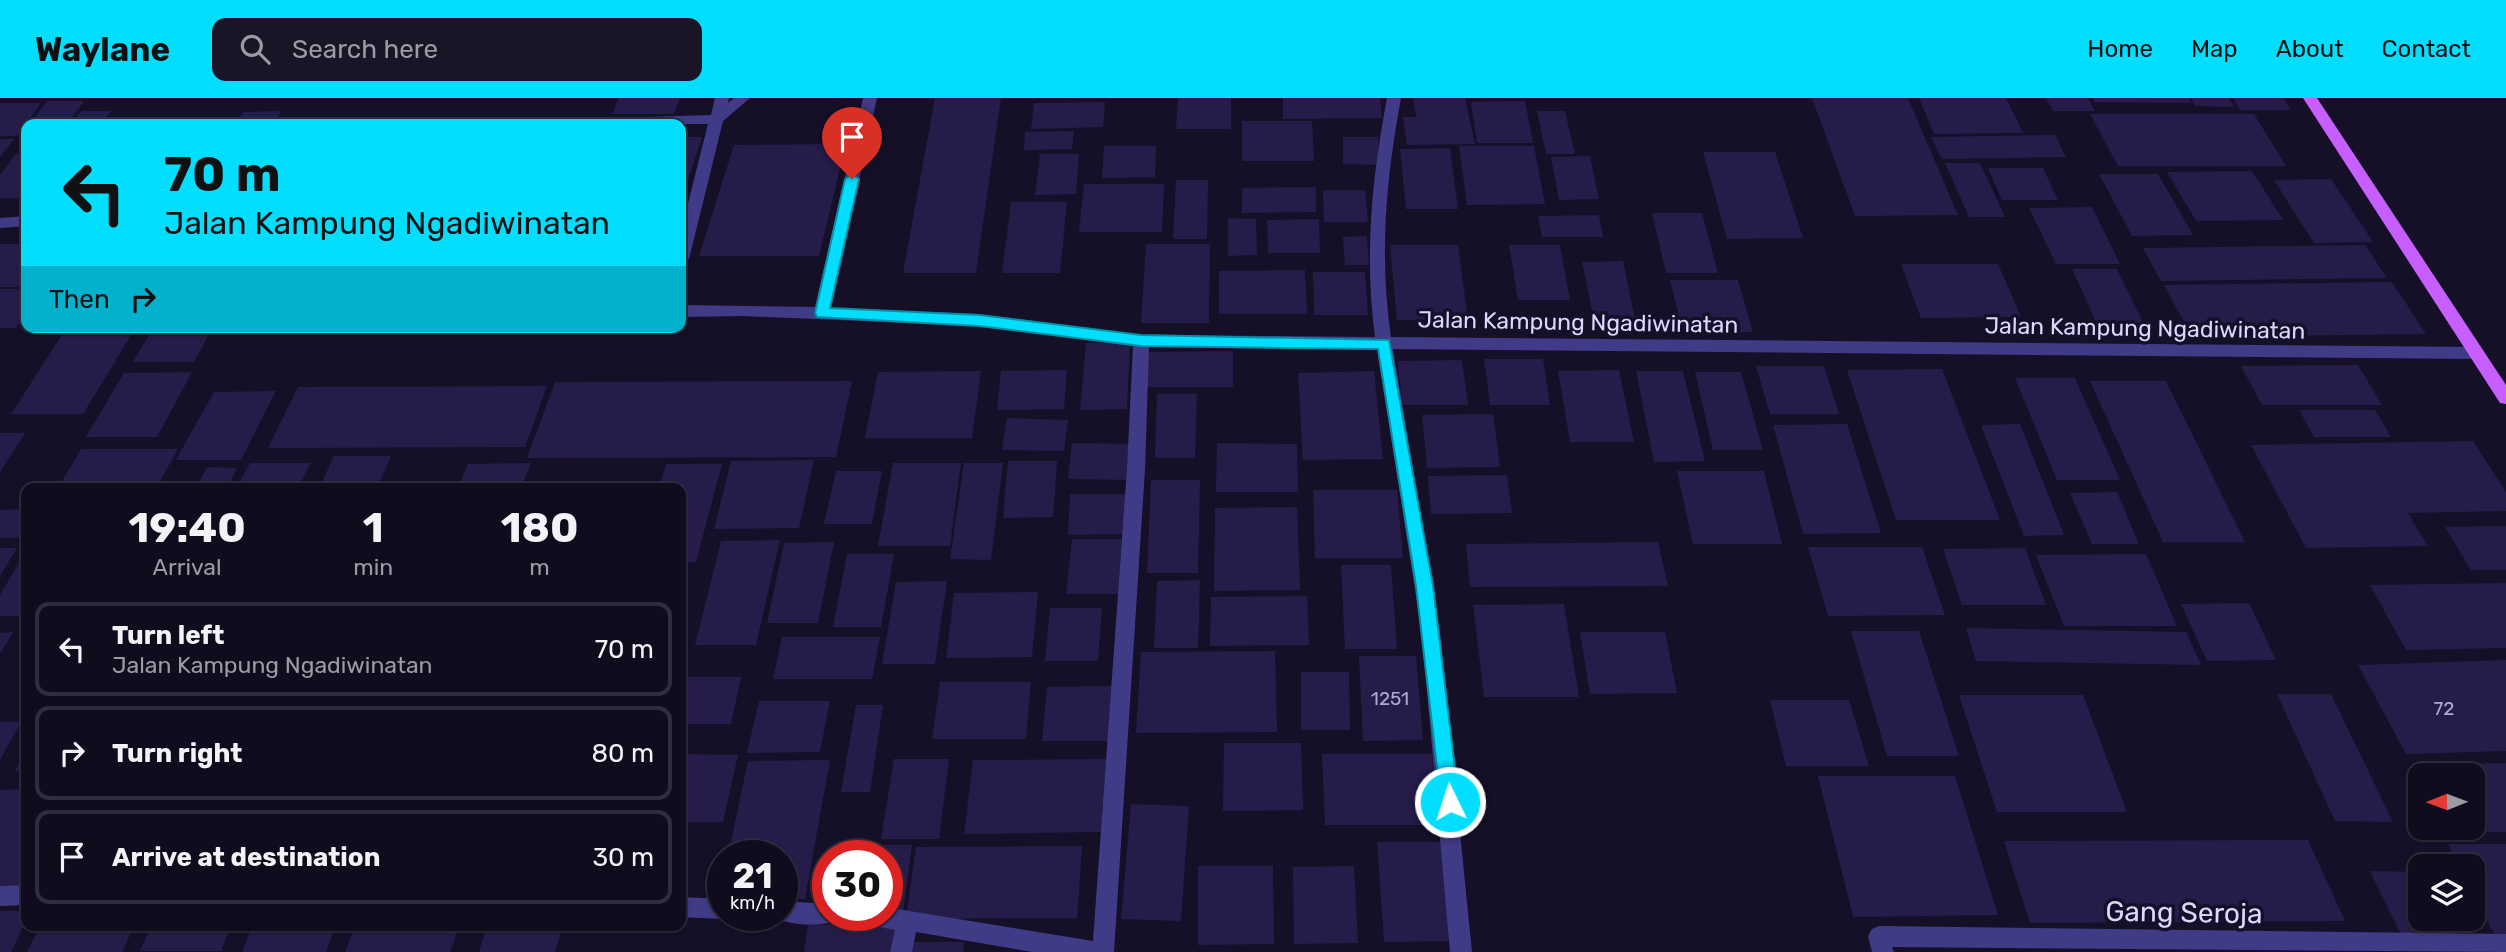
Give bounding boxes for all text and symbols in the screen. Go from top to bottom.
search box [212,18,702,81]
text: Waylane [35,30,170,69]
icon: search [236,30,274,68]
text: Search here [292,34,438,65]
text: Home [2087,35,2153,63]
text: Map [2191,35,2238,63]
text: About [2276,35,2344,63]
text: Contact [2382,35,2471,63]
pin [822,107,882,179]
icon: arrive [833,118,871,156]
text: 70 m [164,145,281,203]
icon: left [49,147,140,238]
text: Jalan Kampung Ngadiwinatan [164,204,610,242]
icon: right [124,280,162,318]
text: Then [49,284,110,315]
street label: Jalan Kampung Ngadiwinatan [1418,305,1738,339]
street label: Jalan Kampung Ngadiwinatan [1985,311,2305,345]
text: 19:40 [128,503,246,553]
text: 1 [363,503,384,553]
text: 180 [501,503,579,553]
text: Arrival [153,553,222,581]
text: min [353,553,393,581]
text: m [529,553,550,581]
text: Turn left [112,620,224,651]
icon: left [53,630,91,668]
text: 70 m [595,634,654,665]
text: Jalan Kampung Ngadiwinatan [112,651,433,679]
house number: 1251 [1371,687,1409,710]
house number: 72 [2434,697,2454,720]
icon: right [53,734,91,772]
text: Turn right [112,738,242,769]
text: 80 m [591,738,654,769]
north arrow [2408,763,2485,840]
map controls [2408,763,2485,931]
position arrow [1413,765,1487,839]
icon: arrive [53,838,91,876]
speed limit sign: 30 [812,840,903,931]
text: Arrive at destination [112,842,380,873]
text: 30 m [592,842,654,873]
button: layers [2408,854,2485,931]
text: 21 [732,855,773,897]
text: km/h [730,892,775,914]
street label: Gang Seroja [2105,895,2263,930]

